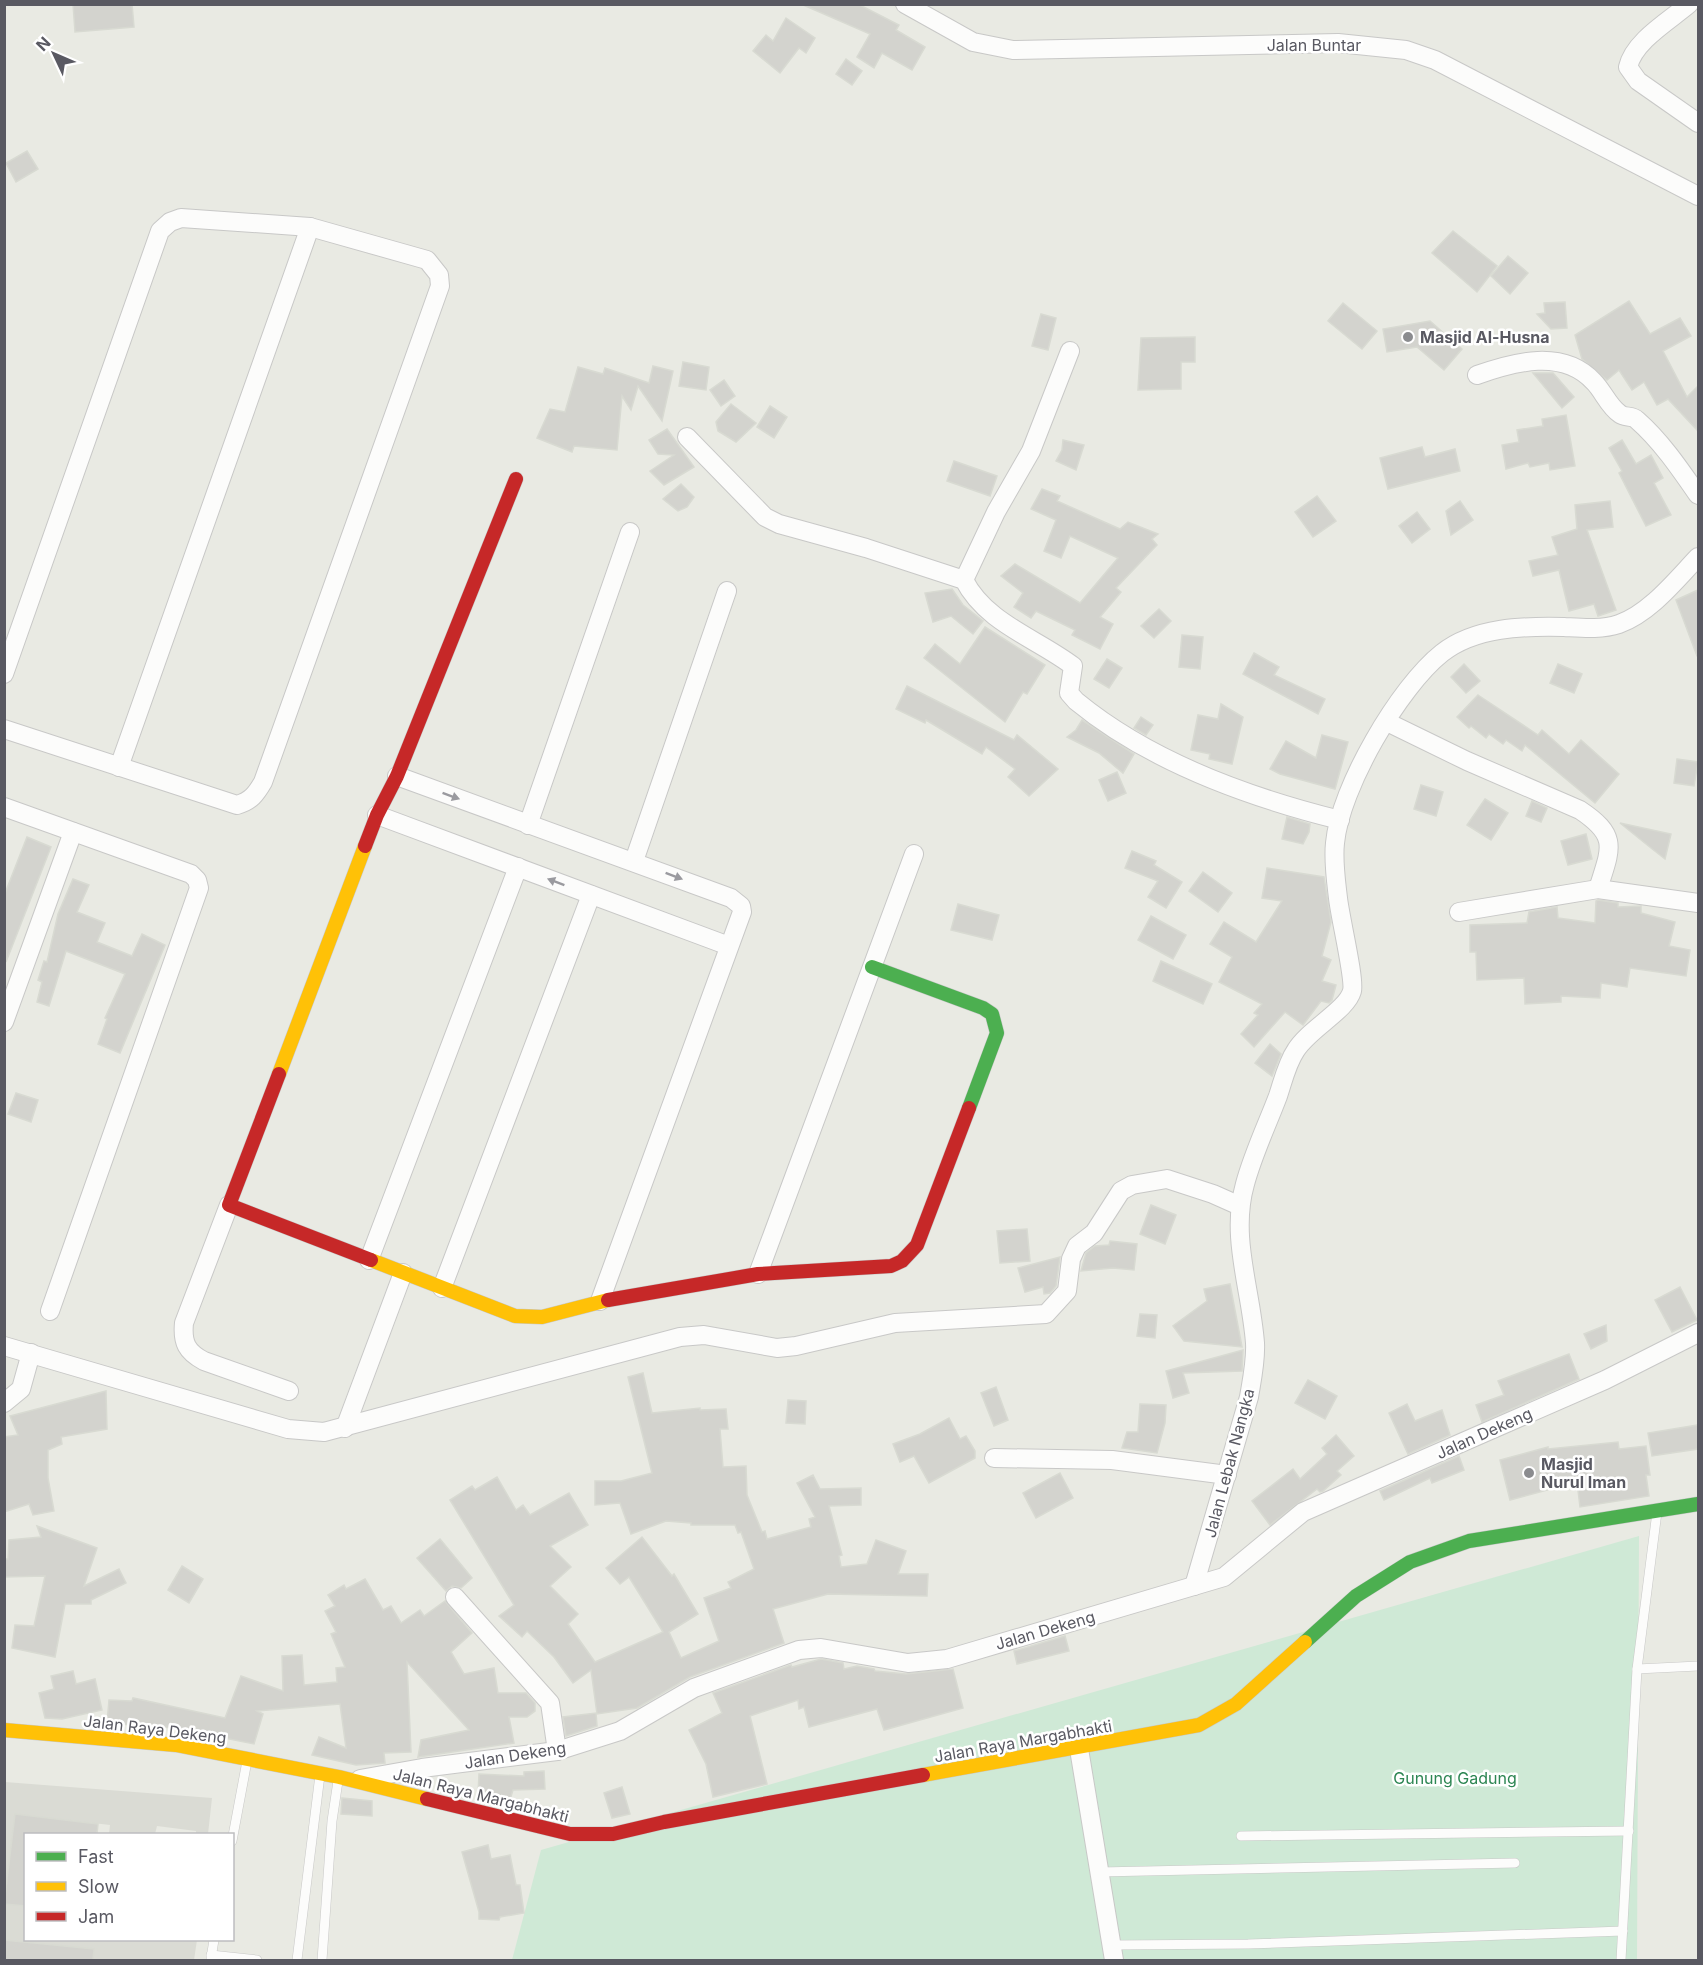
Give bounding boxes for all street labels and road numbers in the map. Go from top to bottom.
street label: Jalan Buntar [1267,35,1361,55]
street label: Jalan Lebak Nangka [1199,1386,1259,1540]
street label: Jalan Dekeng [1433,1403,1535,1463]
street label: Jalan Dekeng [993,1606,1097,1654]
street label: Jalan Raya Dekeng [82,1710,228,1748]
street label: Jalan Raya Margabhakti [932,1715,1114,1767]
street label: Jalan Dekeng [463,1737,567,1773]
street label: Jalan Raya Margabhakti [391,1763,571,1827]

